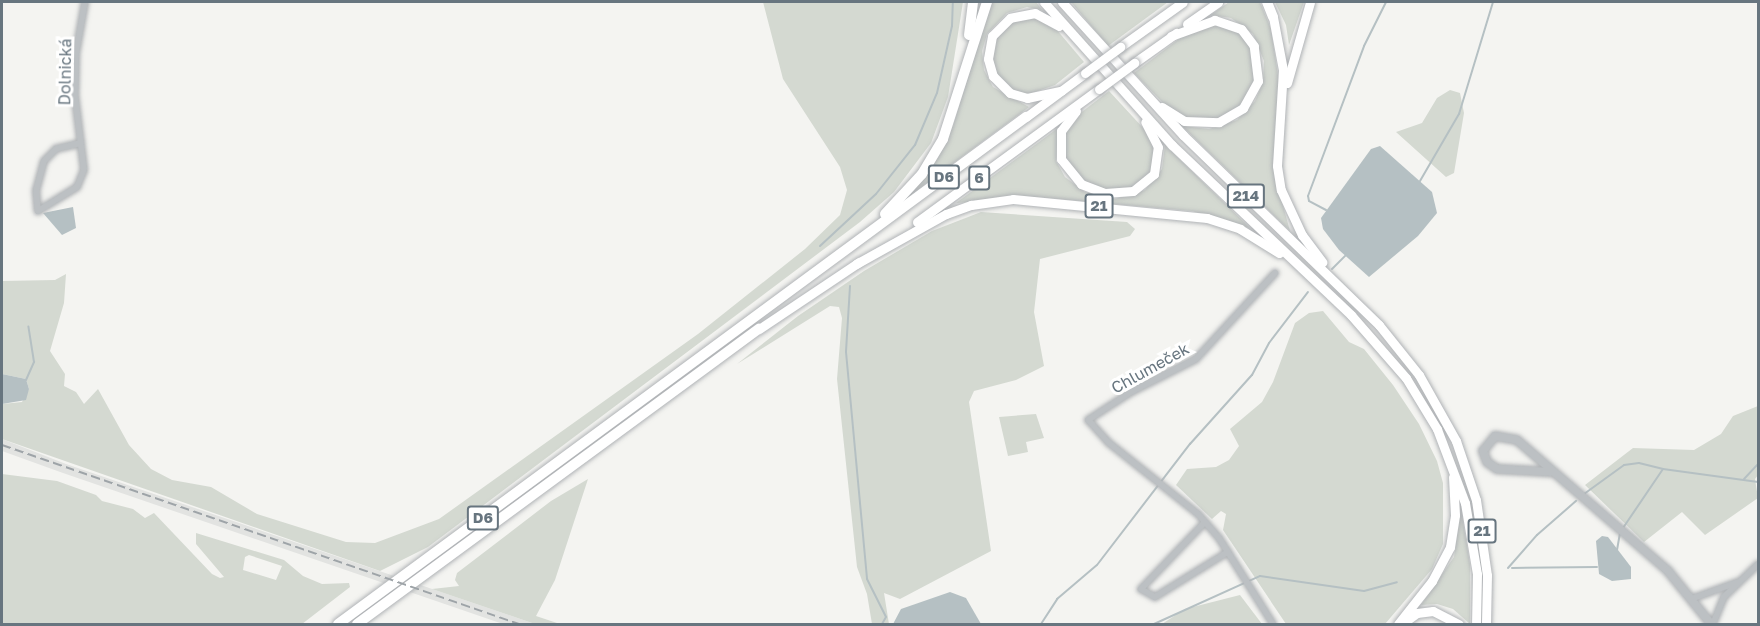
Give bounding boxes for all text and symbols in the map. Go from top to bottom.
street label: Dolnická [55,38,75,106]
road number: D6 [928,165,960,189]
road number: 6 [967,166,991,190]
road number: 214 [1226,184,1266,208]
road number: 21 [1084,194,1114,218]
street label: Chlumeček [1108,339,1192,397]
road number: D6 [466,506,500,530]
road number: 21 [1467,519,1497,543]

